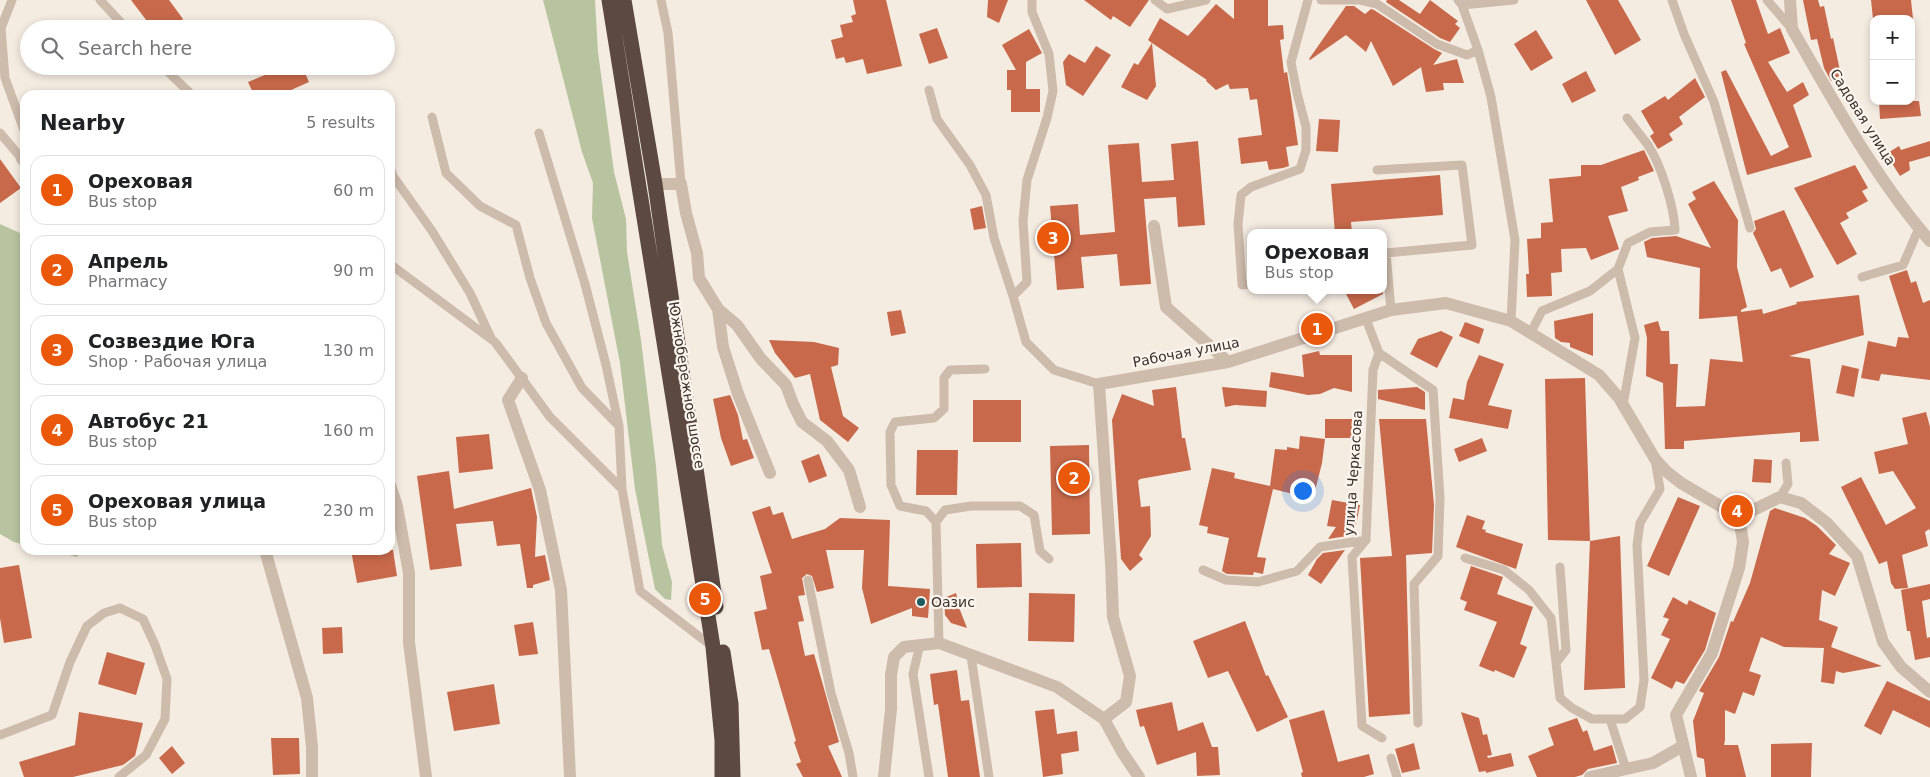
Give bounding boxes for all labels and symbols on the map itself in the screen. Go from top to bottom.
street label: Садовая улица [1827,66,1899,168]
pin: 3 [1037,219,1069,257]
street label: Южнобережное шоссе [666,300,708,470]
pin: 1 [1301,310,1333,348]
street label: Рабочая улица [1131,334,1241,370]
street label: улица Черкасова [1341,410,1365,536]
pin: 2 [1058,459,1090,497]
your location [1290,478,1316,504]
pin: 4 [1721,492,1753,530]
pin: 5 [689,580,721,618]
place label: Оазис [931,594,975,610]
marker: Оазис [915,596,927,608]

